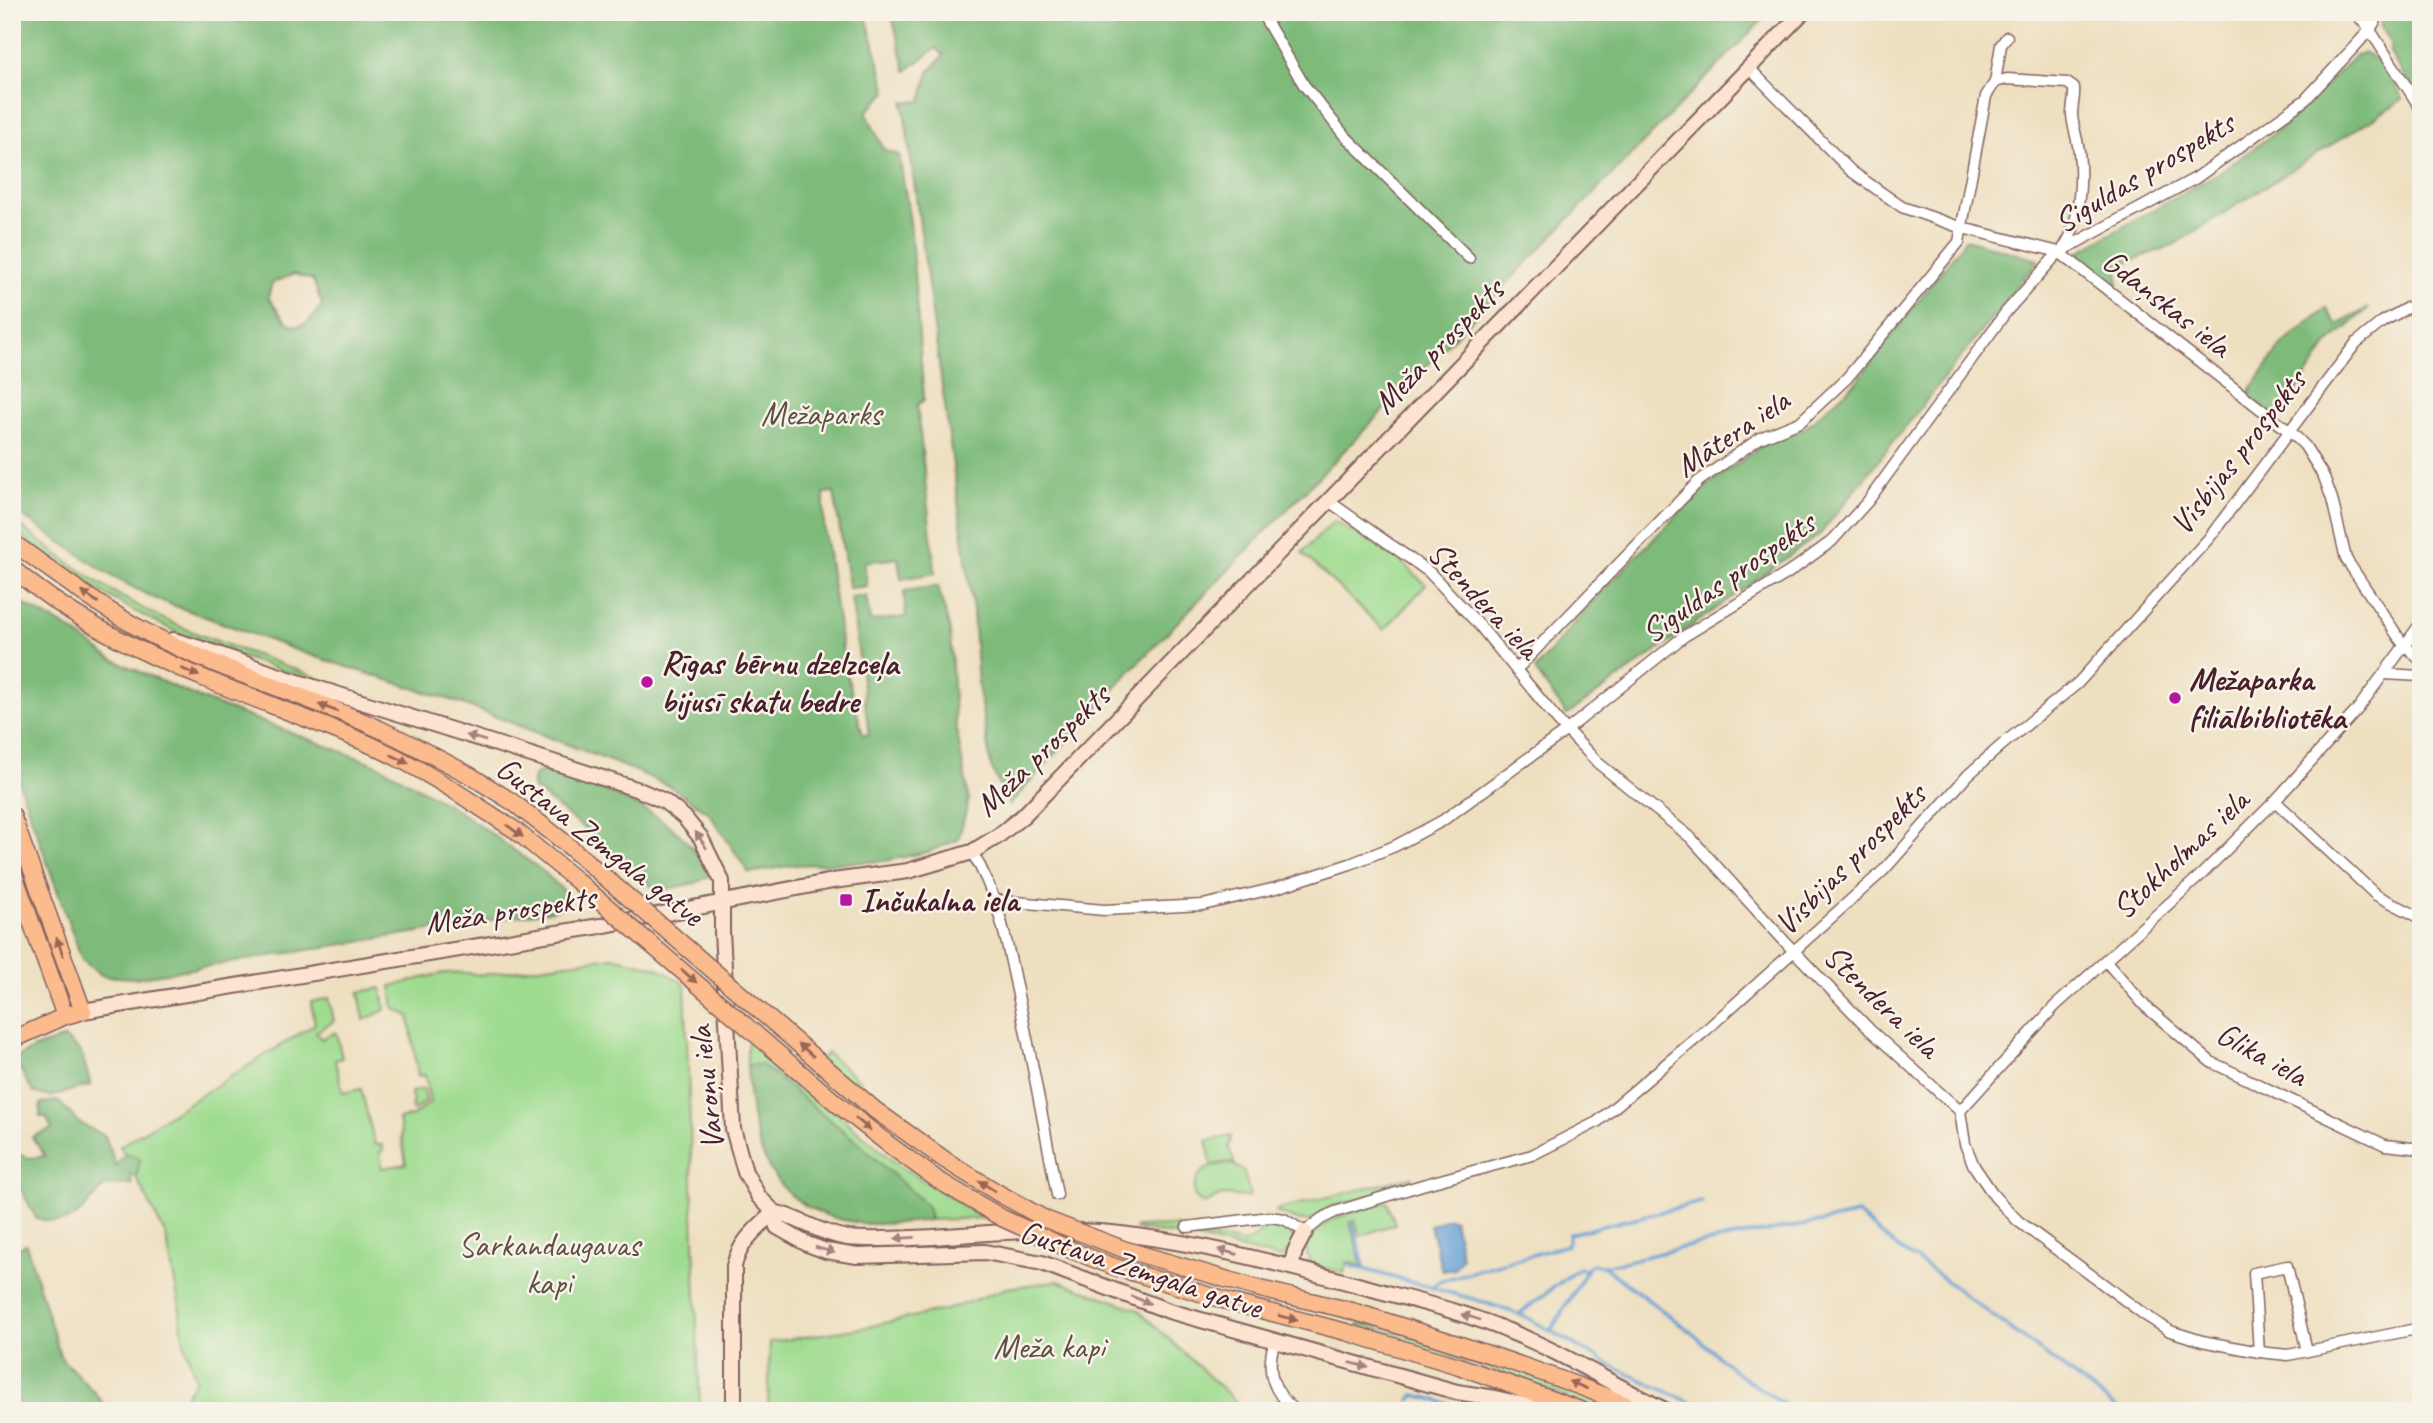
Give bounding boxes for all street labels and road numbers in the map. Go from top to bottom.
street label: Siguldas prospekts [2046,100,2244,242]
street label: Gdaņskas iela [2094,240,2242,368]
street label: Meža prospekts [1363,268,1515,422]
street label: Visbijas prospekts [2160,359,2317,543]
street label: Mātera iela [1667,379,1799,486]
street label: Siguldas prospekts [1633,500,1825,652]
street label: Stendera iela [1419,532,1551,670]
street label: Meža prospekts [966,673,1120,825]
street label: Gustava Zemgala gatve [488,747,714,937]
street label: Visbijas prospekts [1765,772,1937,944]
street label: Stokholmas iela [2103,778,2259,928]
street label: Meža prospekts [422,875,601,944]
street label: Stendera iela [1815,935,1951,1069]
street label: Glika iela [2209,1012,2316,1097]
street label: Varoņu iela [678,1021,733,1152]
street label: Gustava Zemgala gatve [1015,1210,1269,1329]

